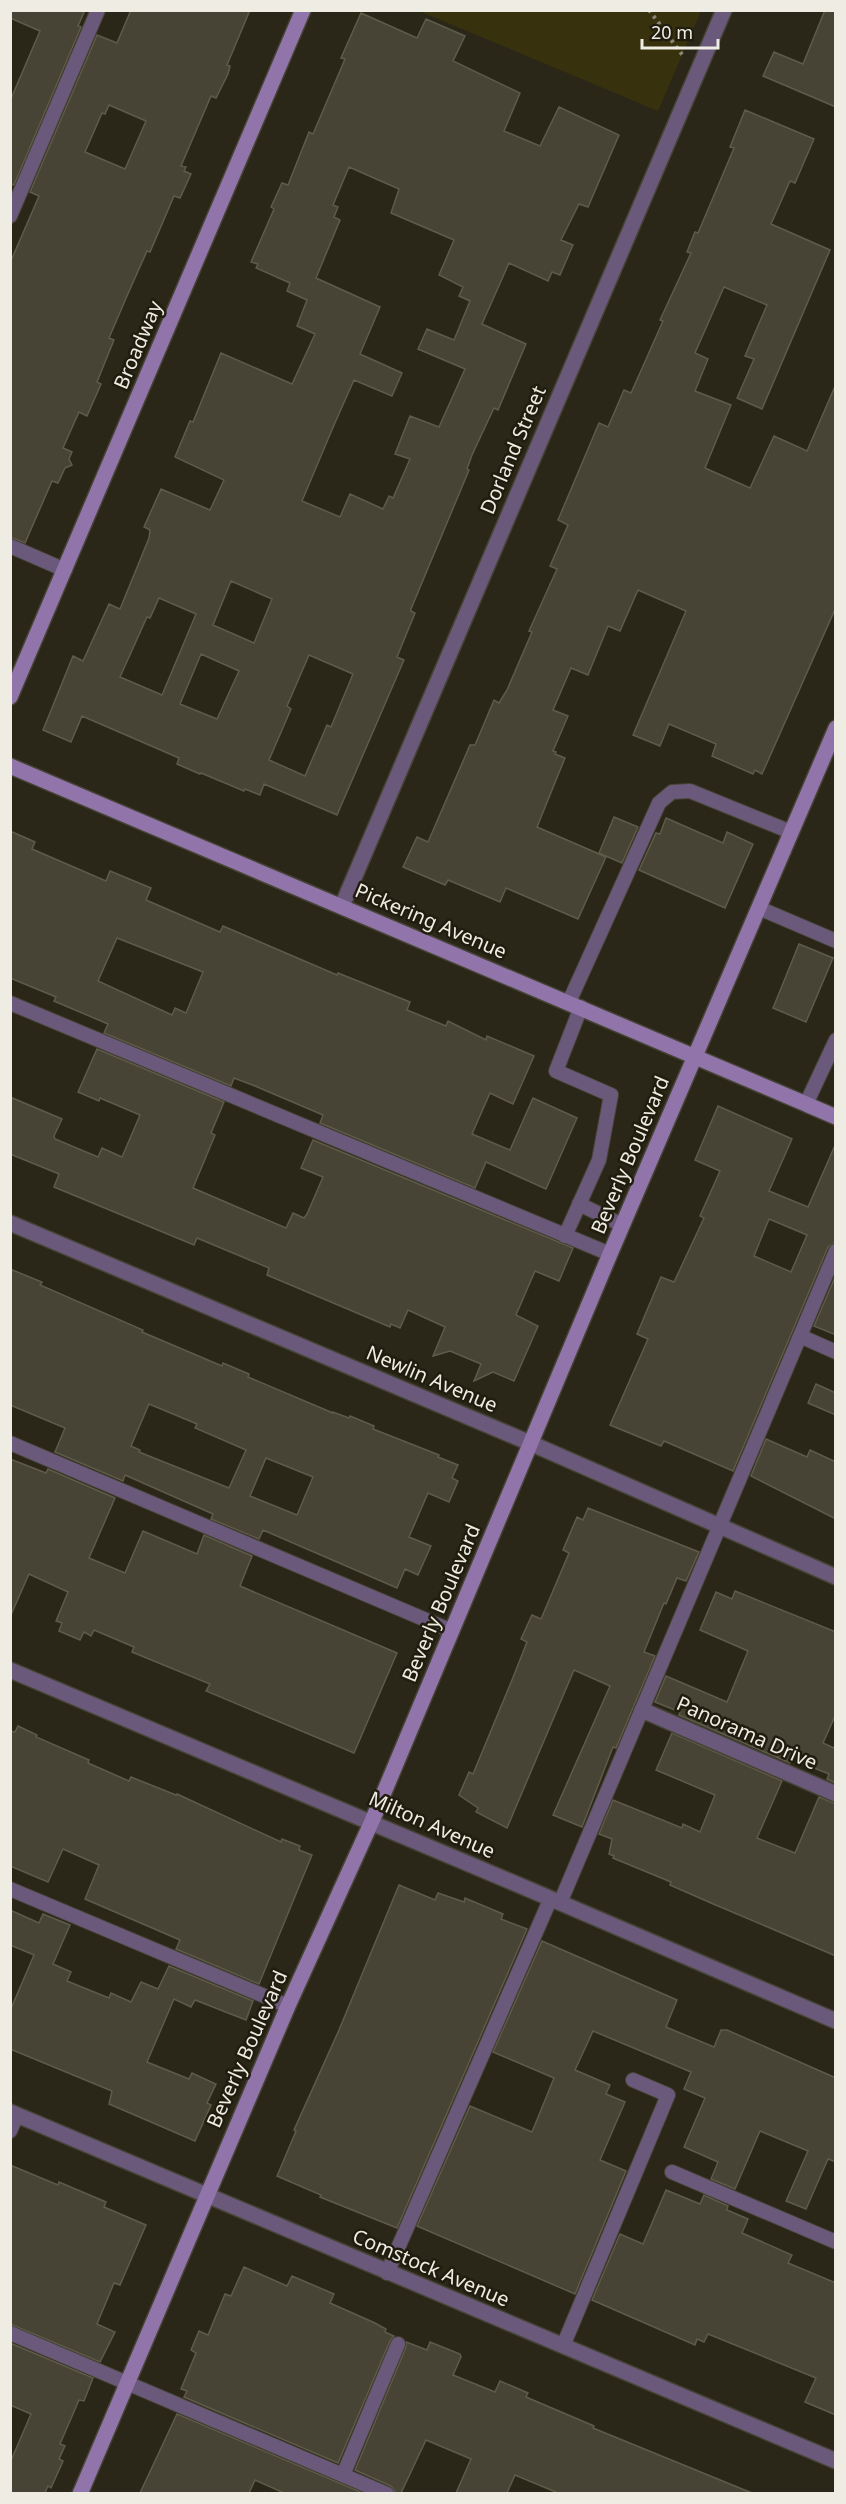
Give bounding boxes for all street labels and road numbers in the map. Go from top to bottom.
street label: Broadway [107,296,169,393]
street label: Dorland Street [473,381,552,518]
street label: Pickering Avenue [351,876,511,965]
street label: Beverly Boulevard [584,1072,675,1238]
street label: Newlin Avenue [363,1339,502,1418]
street label: Beverly Boulevard [395,1520,486,1686]
street label: Panorama Drive [673,1689,822,1776]
street label: Milton Avenue [365,1785,500,1864]
street label: Beverly Boulevard [200,1966,293,2132]
street label: Comstock Avenue [349,2222,514,2313]

